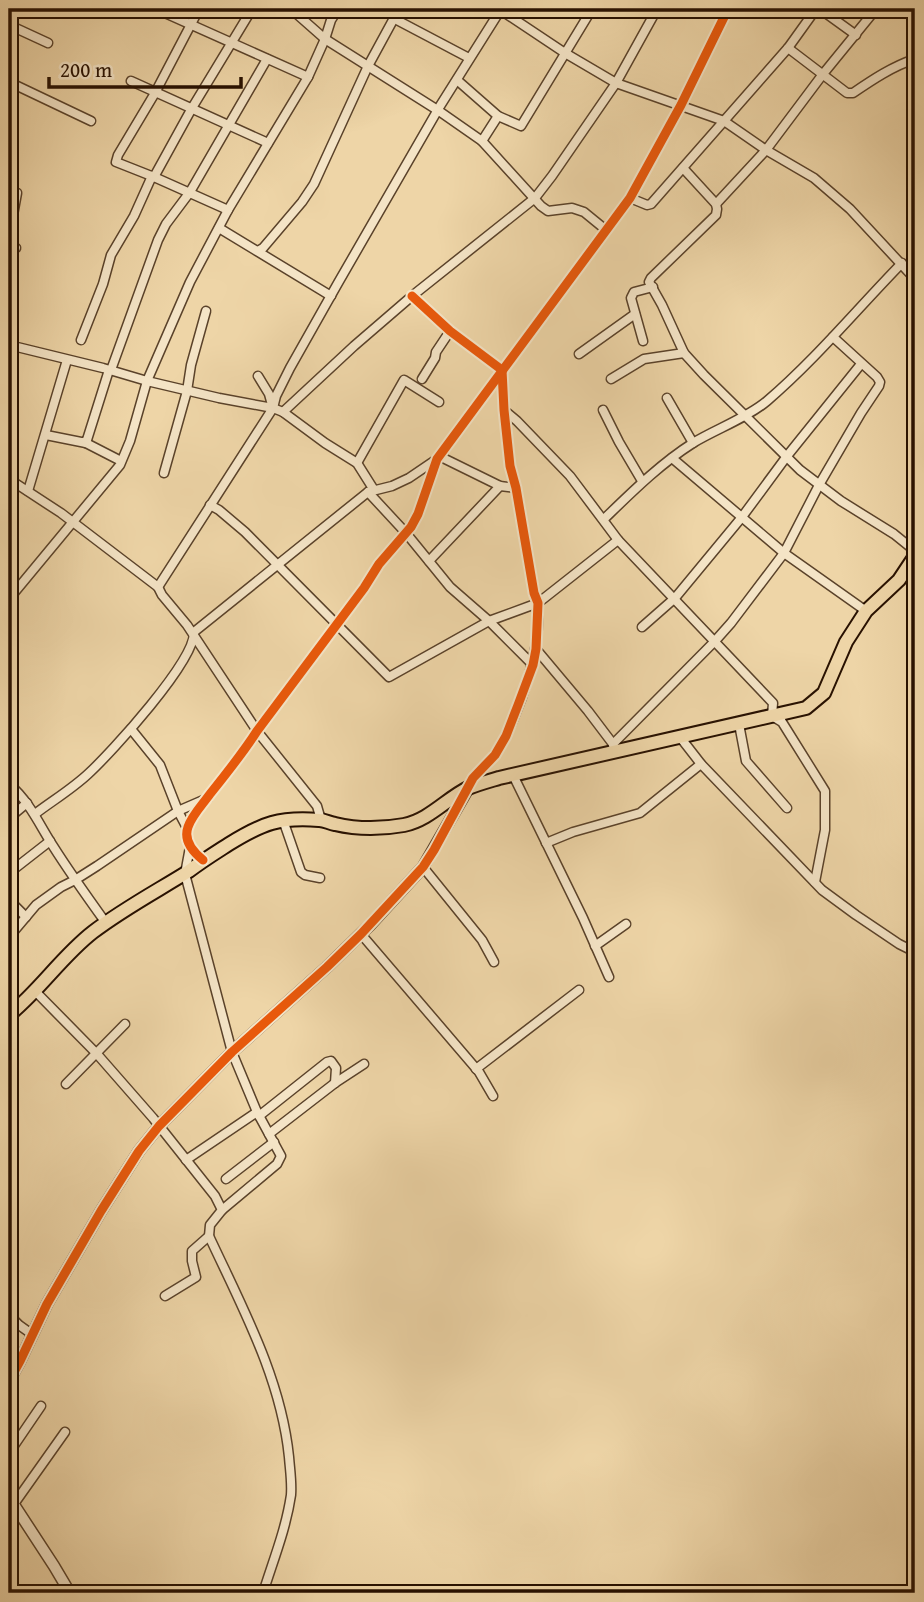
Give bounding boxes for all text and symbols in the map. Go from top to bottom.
scale bar [49,46,242,90]
text: 200 m [60,54,112,85]

